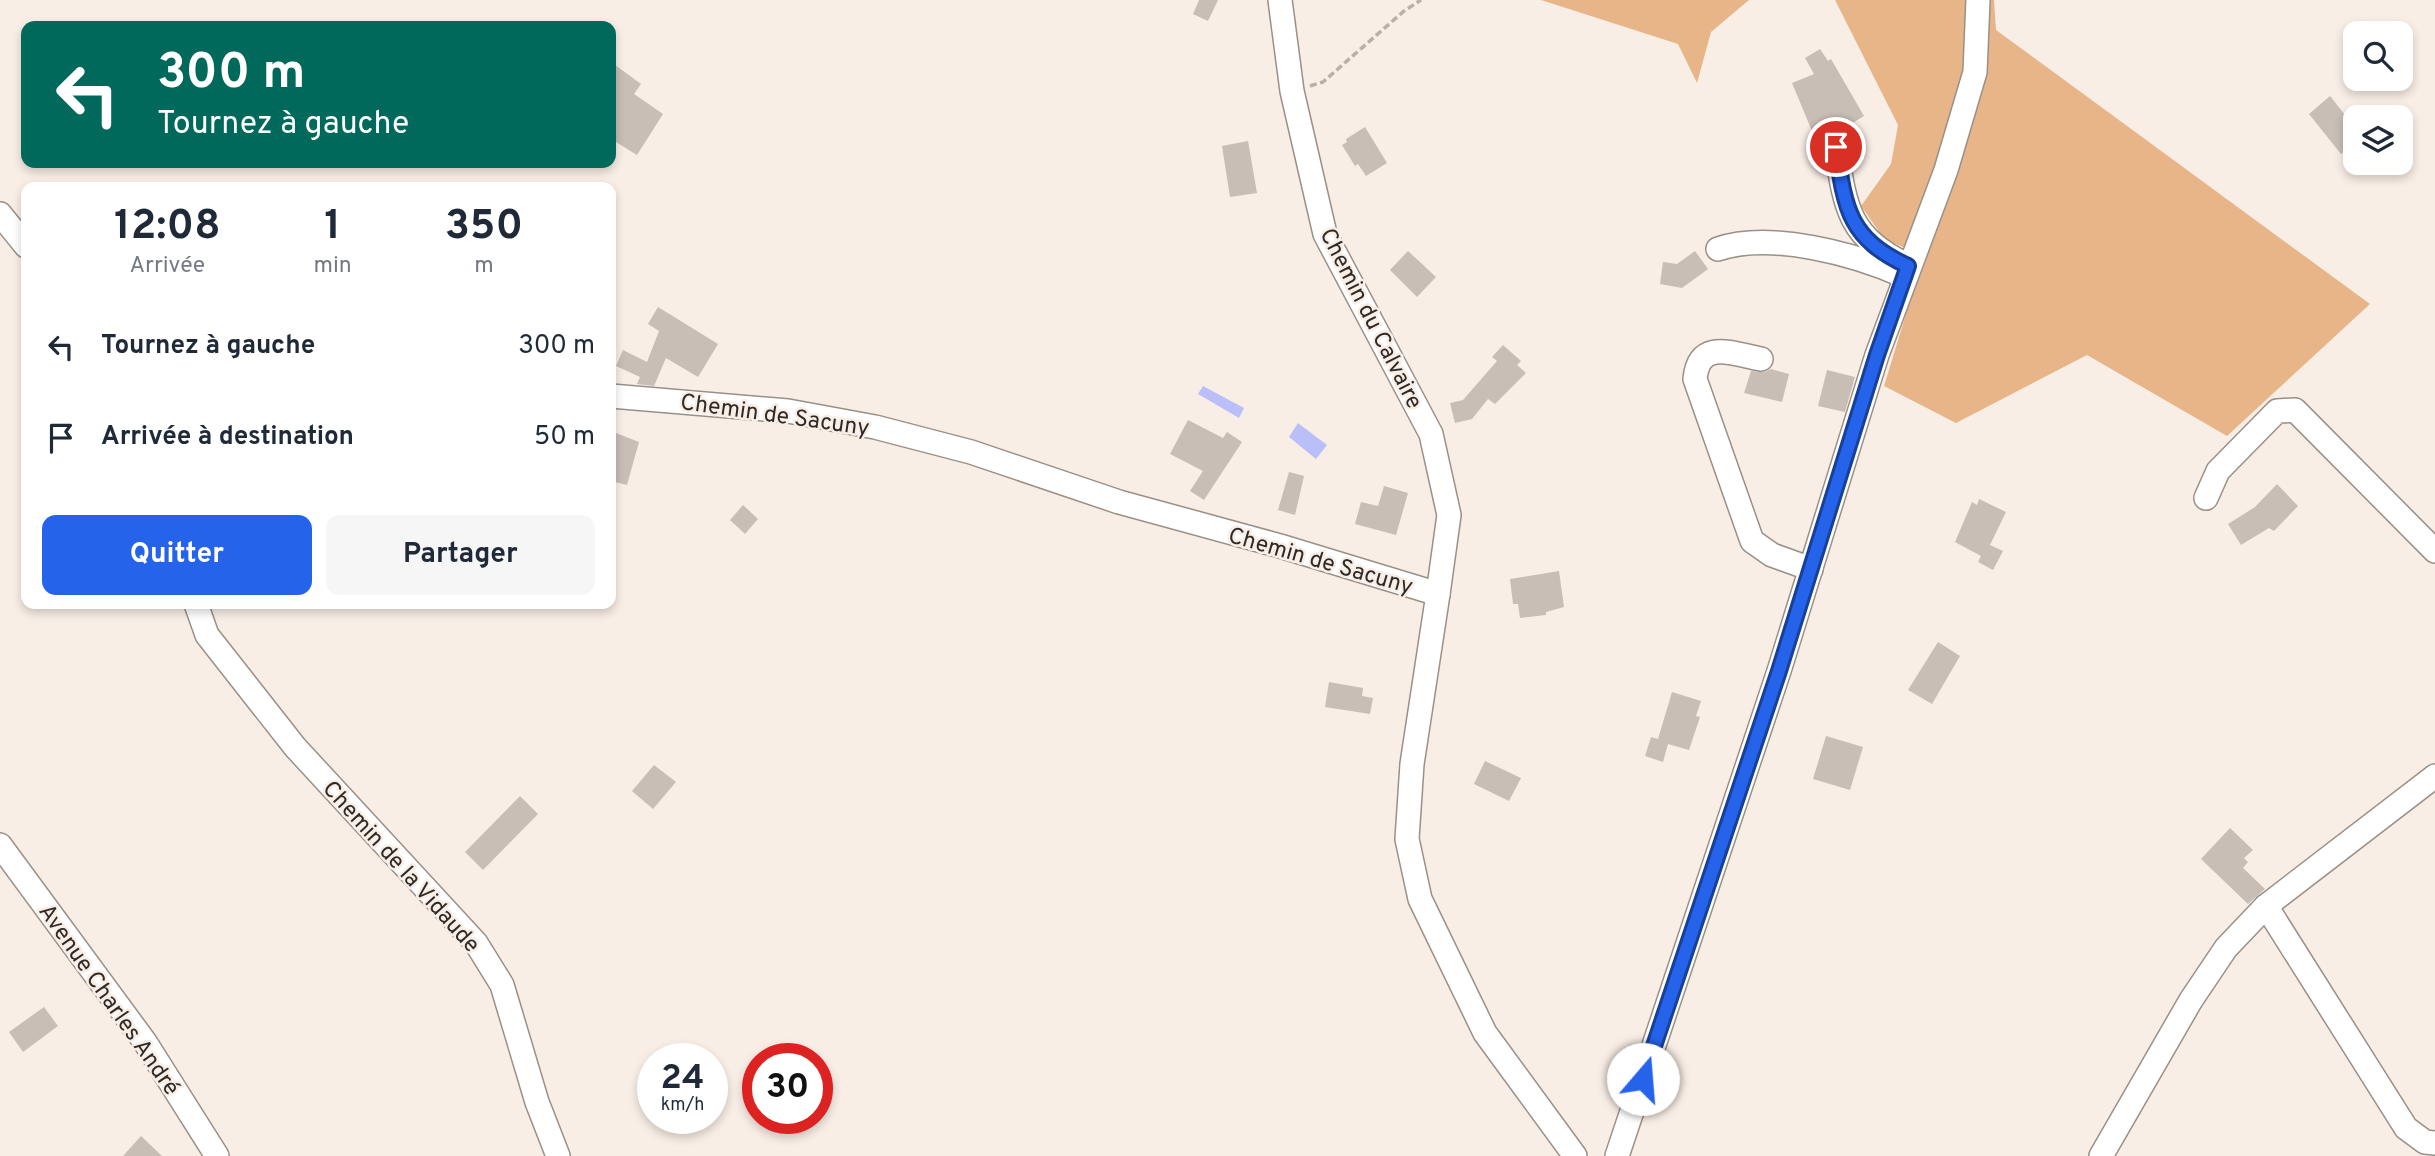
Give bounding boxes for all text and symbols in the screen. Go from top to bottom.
map controls [2343,21,2413,175]
button: search [2343,21,2413,91]
text: 300 m [157,44,305,106]
icon: left [42,49,133,140]
text: Tournez à gauche [157,105,409,145]
button: layers [2343,105,2413,175]
pin [1806,117,1866,177]
icon: arrive [1817,128,1855,166]
text: 12:08 [114,201,221,254]
text: 1 [324,201,341,254]
text: 350 [445,201,523,254]
street label: Chemin du Calvaire [1312,224,1428,414]
text: Arrivée [129,252,205,281]
text: min [314,252,352,281]
text: m [474,252,494,281]
icon: left [42,328,80,366]
text: Tournez à gauche [101,330,315,363]
text: 300 m [518,330,595,363]
street label: Chemin de Sacuny [678,389,871,444]
icon: arrive [42,419,80,457]
text: Arrivée à destination [101,421,354,454]
text: 50 m [534,421,595,454]
button: Quitter [42,515,312,595]
button: Partager [326,515,595,595]
street label: Chemin de Sacuny [1225,522,1416,603]
street label: Chemin de la Vidaude [315,776,485,960]
street label: Avenue Charles André [31,899,185,1102]
position arrow [1606,1042,1680,1116]
speed limit sign: 30 [742,1043,833,1134]
text: 24 [661,1057,704,1101]
text: km/h [661,1094,704,1117]

